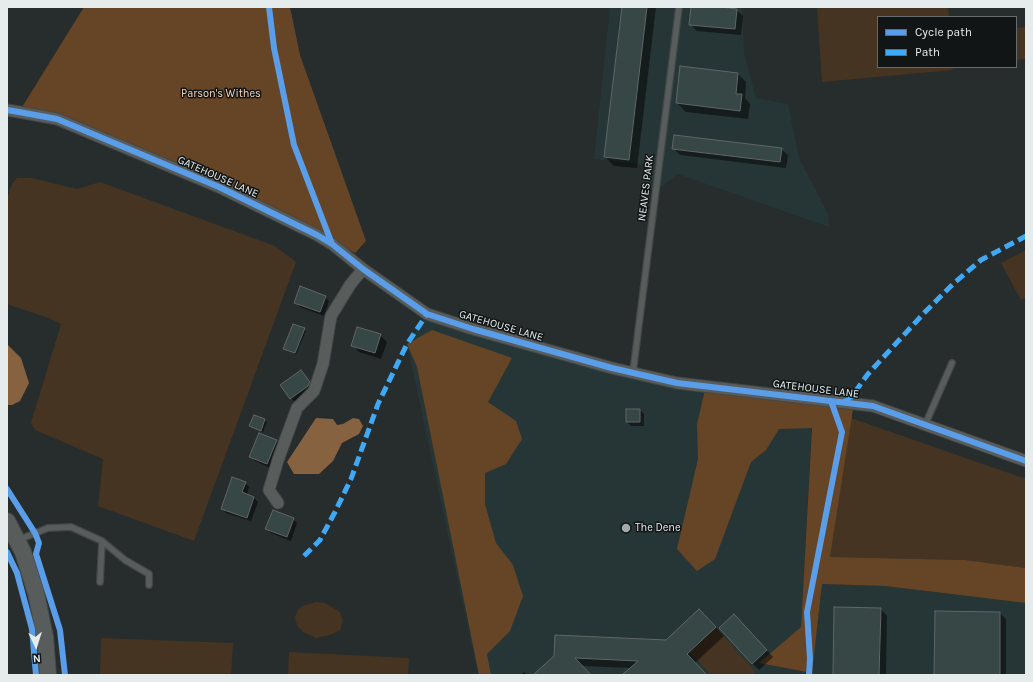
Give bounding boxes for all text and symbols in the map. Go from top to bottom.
legend [877,16,1017,68]
text: Cycle path [915,25,972,39]
text: Path [915,45,940,59]
park label: Parson's Withes [181,87,261,101]
street label: GATEHOUSE LANE [176,153,260,201]
street label: NEAVES PARK [635,154,657,222]
street label: GATEHOUSE LANE [457,308,545,344]
street label: GATEHOUSE LANE [772,377,860,401]
place label: The Dene [635,521,681,535]
marker: The Dene [620,522,632,534]
north arrow [16,626,56,666]
text: N [32,652,41,665]

